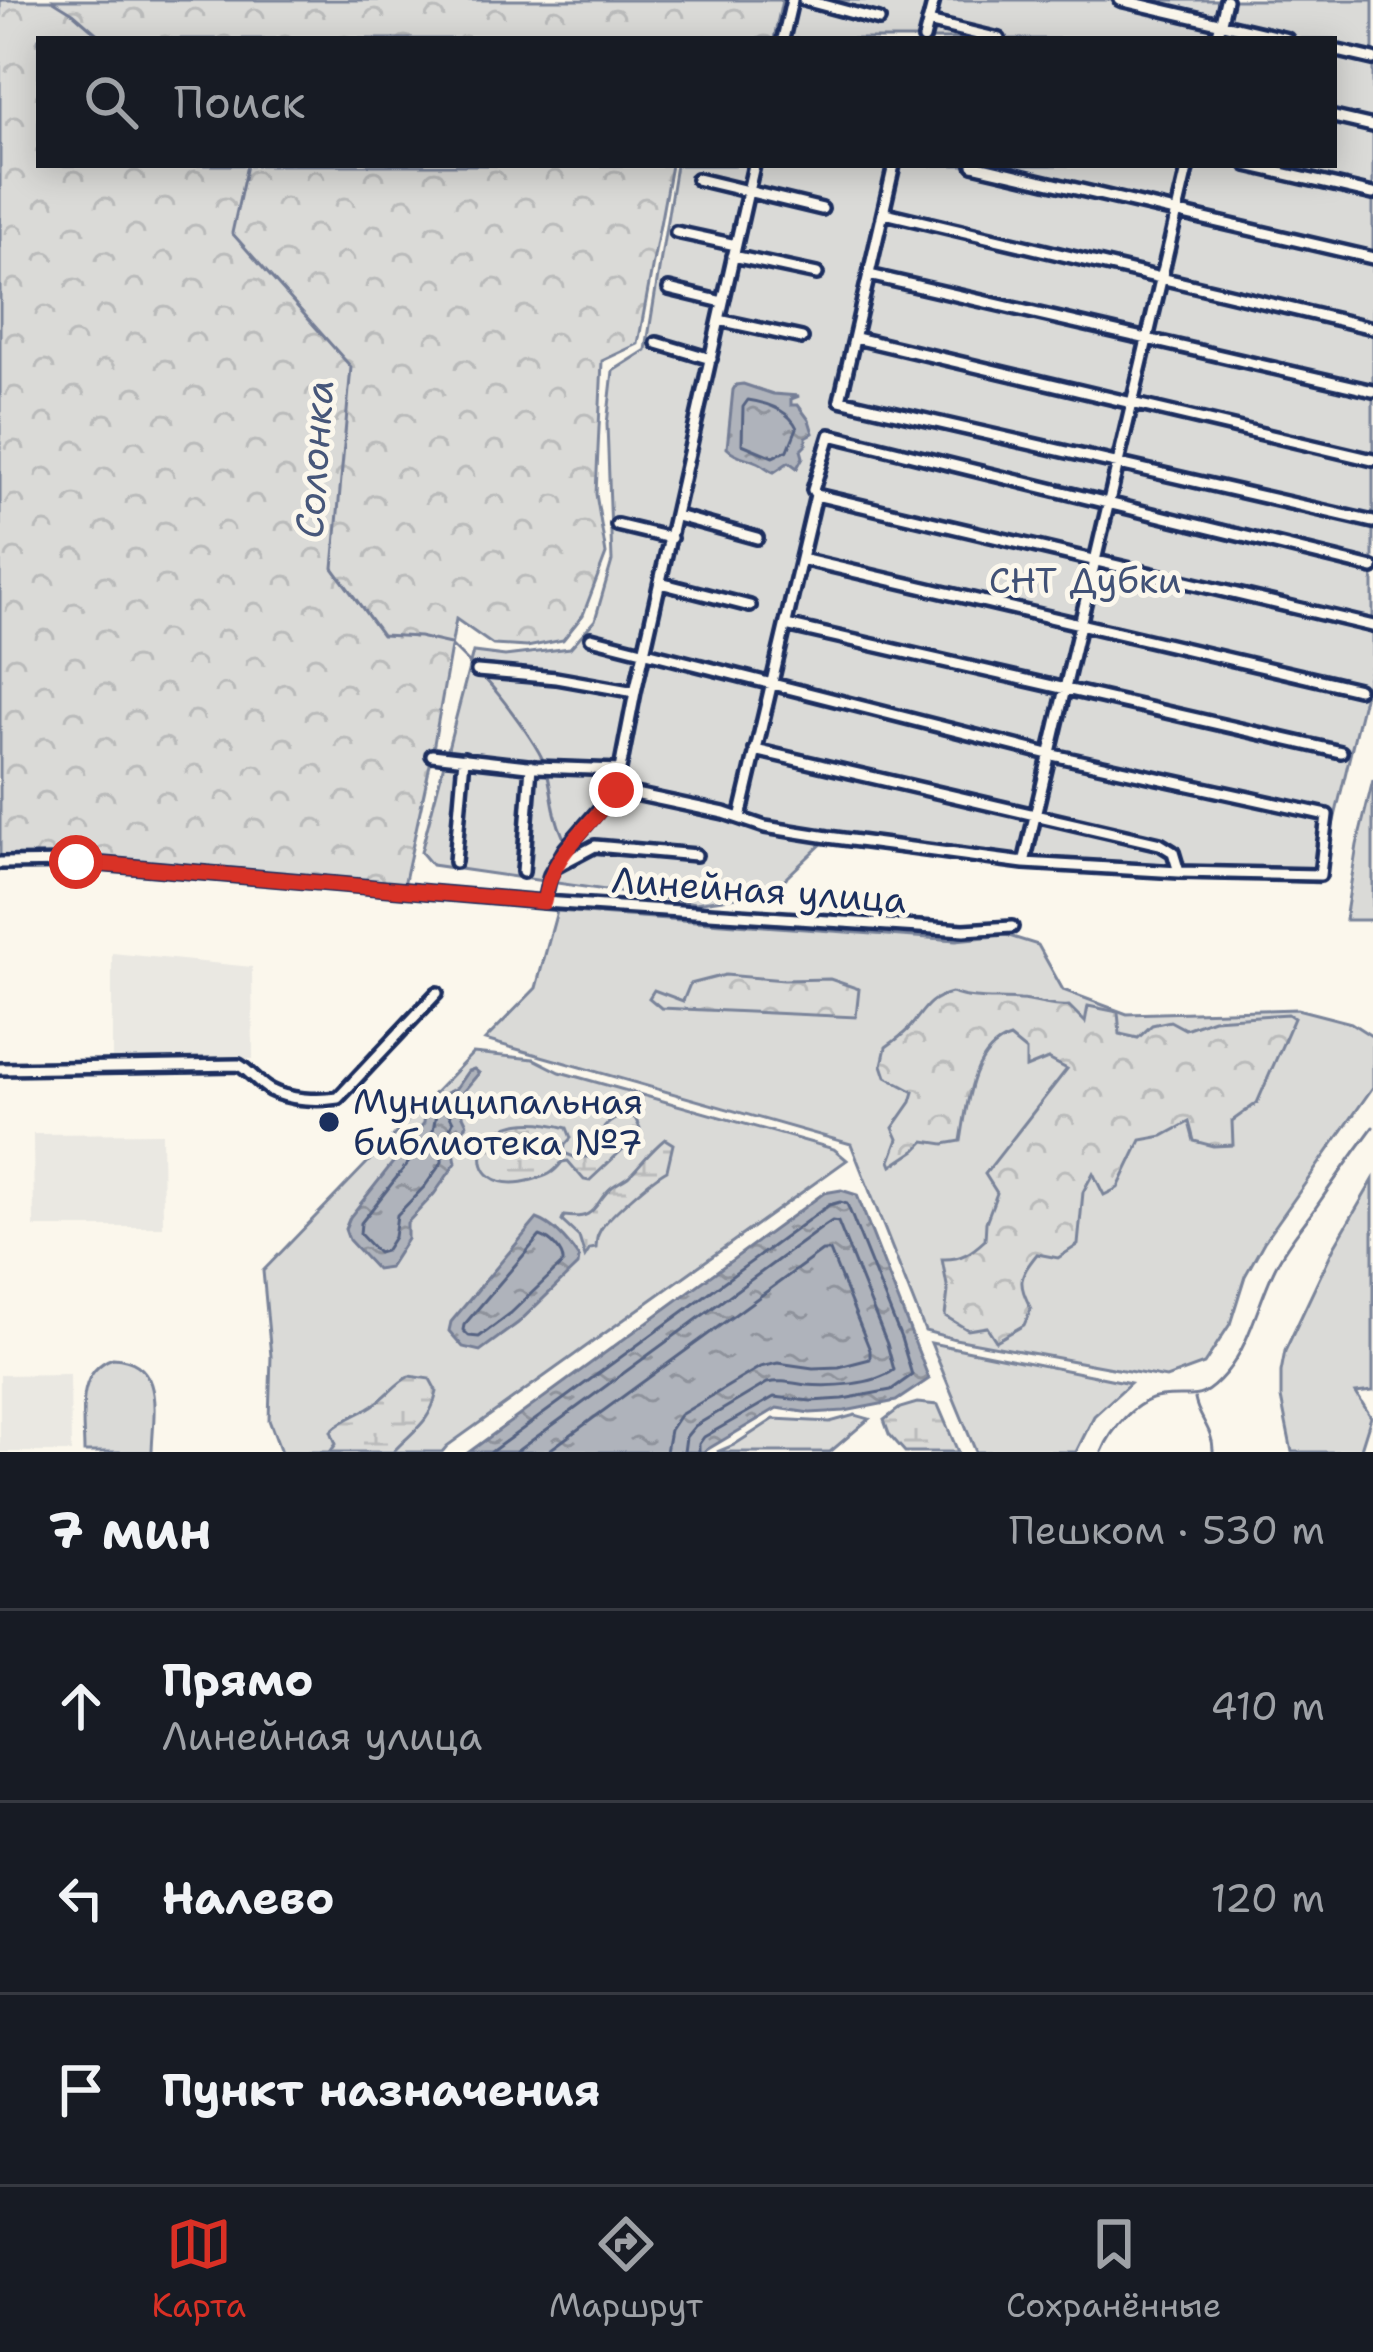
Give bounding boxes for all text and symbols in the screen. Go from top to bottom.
search box [36,36,1337,168]
icon: search [78,69,144,135]
text: Поиск [174,72,305,132]
water label: Солонка [283,378,345,540]
park label: СНТ Дубки [989,556,1181,605]
route end [589,763,643,817]
route start [49,835,103,889]
street label: Линейная улица [610,855,908,925]
place label: Муниципальная библиотека №7 [353,1077,643,1167]
marker: Муниципальная библиотека №7 [316,1109,342,1135]
text: 7 мин [48,1496,212,1564]
text: Пешком · 530 m [1009,1504,1325,1556]
text: Прямо [162,1650,313,1710]
icon: ahead [48,1673,114,1739]
text: 410 m [1210,1680,1325,1732]
text: Линейная улица [162,1710,482,1762]
icon: left [48,1865,114,1931]
text: Налево [162,1868,335,1928]
text: 120 m [1210,1872,1325,1924]
icon: arrive [48,2057,114,2123]
text: Пункт назначения [162,2060,601,2120]
tab: Карта [152,2211,246,2328]
tab: Маршрут [549,2211,703,2328]
tab: Сохранённые [1006,2211,1221,2328]

